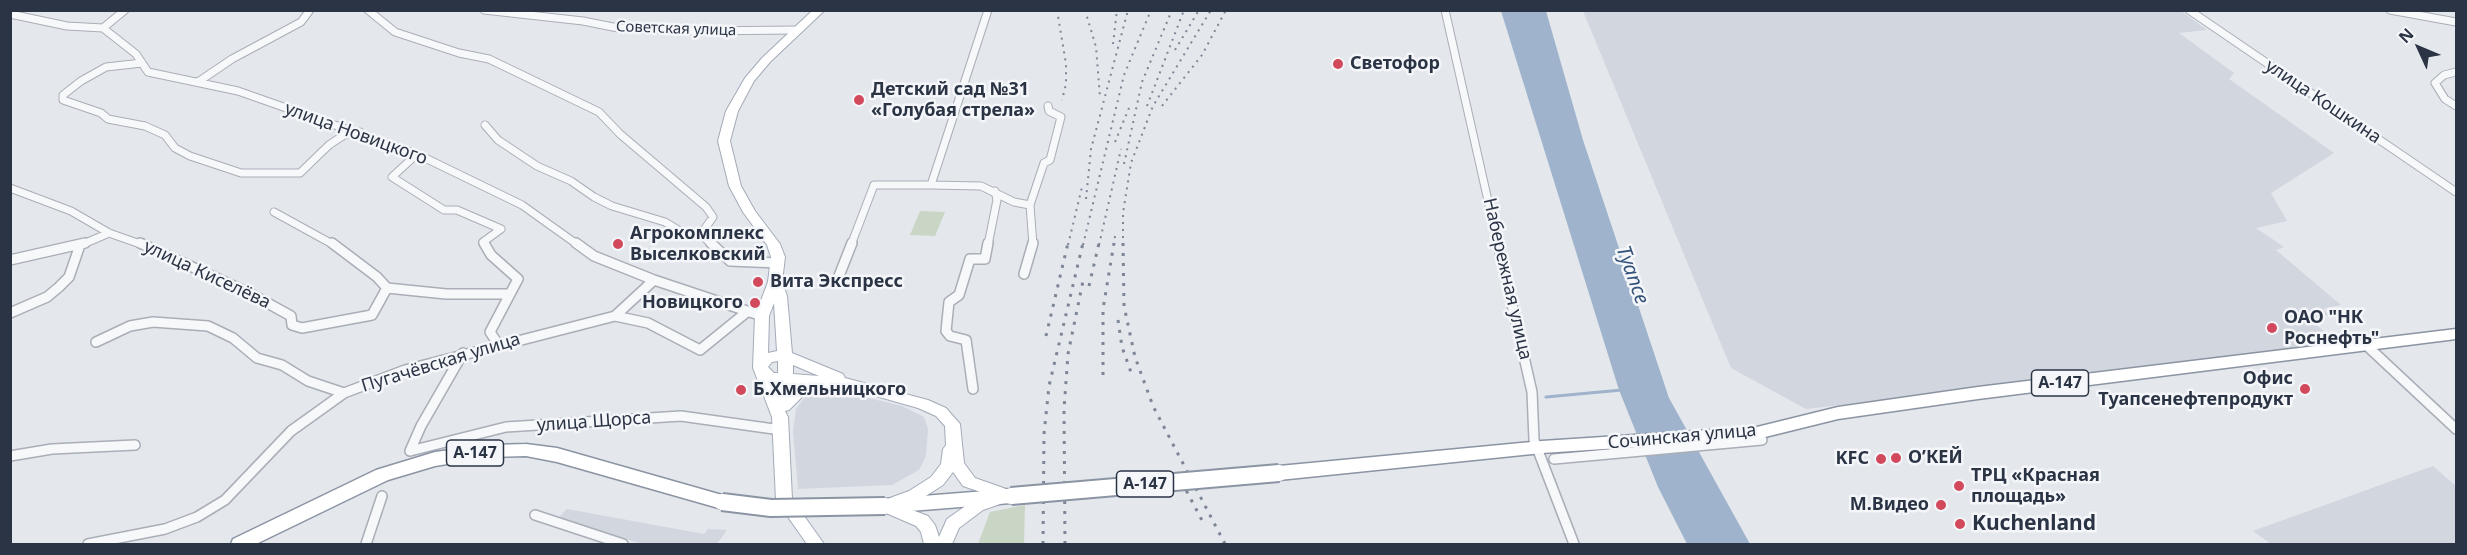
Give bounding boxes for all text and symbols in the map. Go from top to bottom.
street label: Советская улица [616,18,736,40]
north arrow [2389,18,2449,78]
text: N [2394,23,2418,48]
place label: Светофор [1350,53,1440,75]
street label: улица Кошкина [2261,55,2385,149]
marker: Светофор [1331,57,1345,71]
place label: Детский сад №31 «Голубая стрела» [871,79,1035,122]
marker: Детский сад №31 «Голубая стрела» [852,93,866,107]
street label: улица Новицкого [282,98,430,170]
street label: Набережная улица [1478,196,1536,362]
place label: Агрокомплекс Выселковский [630,223,766,266]
street label: улица Киселёва [140,236,274,314]
marker: Агрокомплекс Выселковский [611,237,625,251]
water label: Туапсе [1610,242,1654,308]
place label: Вита Экспресс [770,271,903,293]
marker: Вита Экспресс [751,275,765,289]
place label: Новицкого [642,292,743,314]
marker: Новицкого [748,296,762,310]
place label: ОАО "НК Роснефть" [2284,307,2379,350]
marker: ОАО "НК Роснефть" [2265,321,2279,335]
street label: Пугачёвская улица [359,329,523,397]
place label: Офис Туапсенефтепродукт [2098,368,2293,410]
road number: А-147 [2032,370,2088,396]
place label: Б.Хмельницкого [753,379,906,401]
marker: Офис Туапсенефтепродукт [2298,382,2312,396]
marker: Б.Хмельницкого [734,383,748,397]
street label: улица Щорса [536,407,652,437]
street label: Сочинская улица [1607,420,1757,454]
road number: А-147 [446,440,504,466]
place label: О’КЕЙ [1908,447,1963,469]
place label: KFC [1836,448,1869,470]
marker: О’КЕЙ [1889,451,1903,465]
marker: KFC [1874,452,1888,466]
place label: ТРЦ «Красная площадь» [1971,465,2100,508]
road number: А-147 [1116,471,1174,497]
marker: ТРЦ «Красная площадь» [1952,479,1966,493]
place label: М.Видео [1850,494,1929,516]
marker: М.Видео [1934,498,1948,512]
place label: Kuchenland [1972,511,2096,537]
marker: Kuchenland [1953,517,1967,531]

